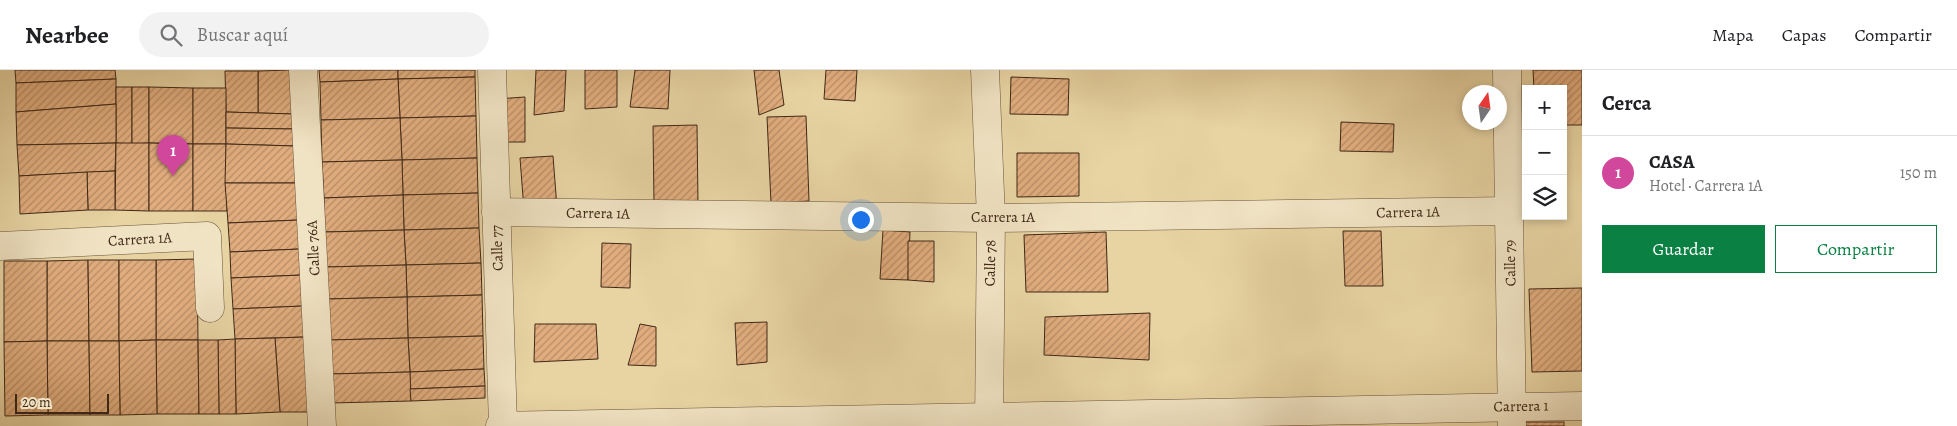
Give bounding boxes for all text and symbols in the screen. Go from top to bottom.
search box [139,12,489,57]
text: Nearbee [25,19,109,51]
icon: search [157,21,185,49]
text: Buscar aquí [197,22,288,48]
text: Mapa [1712,23,1754,47]
text: Capas [1782,23,1826,47]
text: Compartir [1854,23,1932,47]
north arrow [1462,85,1507,130]
map controls [1522,85,1567,220]
button: + [1522,85,1567,130]
text: Cerca [1602,89,1652,117]
button: − [1522,130,1567,175]
pin: 1 [157,135,189,176]
text: CASA [1649,149,1695,175]
text: 1 [1615,162,1621,184]
text: 150 m [1900,162,1937,184]
button: layers [1522,175,1567,220]
text: Hotel · Carrera 1A [1649,175,1763,197]
street label: Carrera 1A [1376,201,1440,223]
street label: Carrera 1A [566,202,630,224]
your location [848,207,874,233]
street label: Carrera 1A [971,207,1035,227]
street label: Calle 76A [302,220,324,276]
street label: Calle 77 [486,224,508,271]
button: Guardar [1602,225,1765,273]
button: Compartir [1775,225,1937,273]
street label: Carrera 1A [108,227,173,251]
street label: Calle 78 [980,239,1000,287]
street label: Calle 79 [1500,239,1520,286]
scale bar [15,391,109,414]
text: 20 m [22,393,51,412]
street label: Carrera 1 [1493,396,1549,416]

